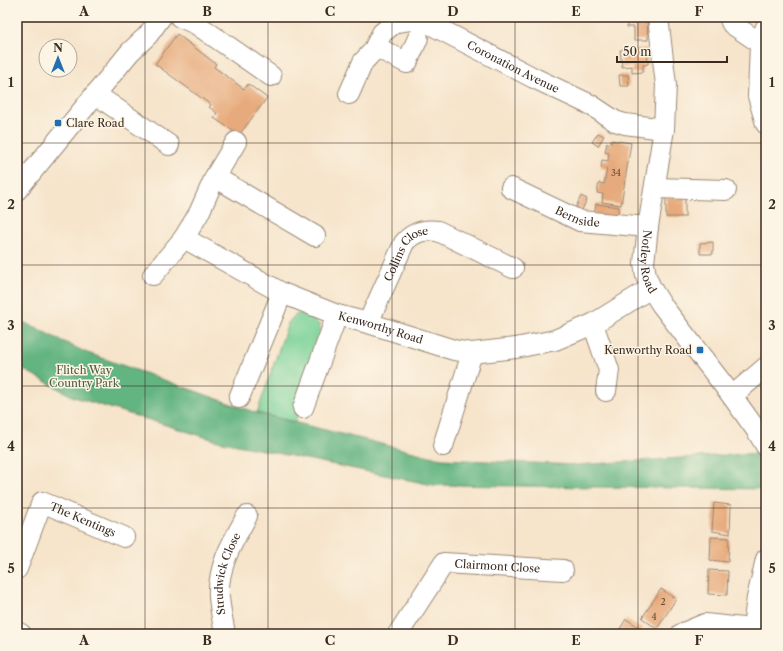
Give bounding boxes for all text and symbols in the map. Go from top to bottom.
text: A [78,3,90,19]
text: B [202,3,212,19]
text: C [325,3,335,19]
text: D [447,3,459,19]
text: E [571,3,581,19]
text: F [695,3,704,19]
street label: Coronation Avenue [465,37,562,96]
north arrow [38,38,78,78]
scale bar [617,38,727,64]
text: N [53,41,63,55]
text: 50 m [623,44,652,59]
text: 1 [8,74,14,90]
text: 1 [769,74,775,90]
place label: Clare Road [66,116,125,130]
marker: Clare Road [53,118,63,128]
house number: 34 [611,167,621,178]
text: 2 [7,196,15,212]
text: 2 [768,196,776,212]
street label: Bernside [553,203,600,230]
street label: Collins Close [381,223,429,284]
street label: Notley Road [637,229,660,296]
street label: Kenworthy Road [337,309,425,347]
text: 3 [7,317,15,333]
text: 3 [768,317,776,333]
place label: Kenworthy Road [604,343,692,357]
marker: Kenworthy Road [695,345,705,355]
park label: Flitch Way Country Park [49,363,120,390]
text: 4 [7,438,15,454]
text: 4 [768,438,776,454]
street label: The Kentings [48,499,118,540]
street label: Strudwick Close [212,530,243,616]
street label: Clairmont Close [454,557,541,576]
text: 5 [7,560,15,576]
text: 5 [768,560,776,576]
house number: 2 [660,596,666,607]
house number: 4 [651,611,657,622]
text: A [78,632,90,648]
text: B [202,632,212,648]
text: C [325,632,335,648]
text: D [447,632,459,648]
text: E [571,632,581,648]
text: F [695,632,704,648]

